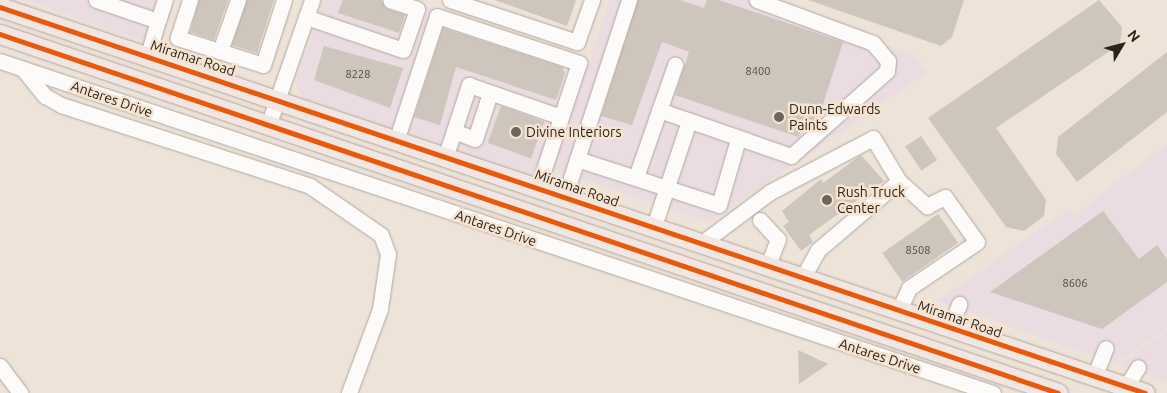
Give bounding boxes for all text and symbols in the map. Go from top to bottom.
north arrow [1097,20,1147,70]
text: N [1124,27,1144,45]
street label: Miramar Road [149,36,237,80]
house number: 8400 [746,64,770,78]
house number: 8228 [346,67,370,81]
street label: Antares Drive [69,77,155,121]
place label: Dunn-Edwards Paints [789,101,880,134]
marker: Dunn-Edwards Paints [773,111,785,123]
place label: Divine Interiors [526,124,621,140]
marker: Divine Interiors [510,126,522,138]
street label: Miramar Road [533,166,621,210]
place label: Rush Truck Center [837,184,905,216]
marker: Rush Truck Center [821,194,833,206]
street label: Antares Drive [453,206,539,250]
house number: 8508 [906,243,930,257]
house number: 8606 [1063,276,1087,290]
street label: Miramar Road [916,297,1004,341]
street label: Antares Drive [837,335,923,377]

